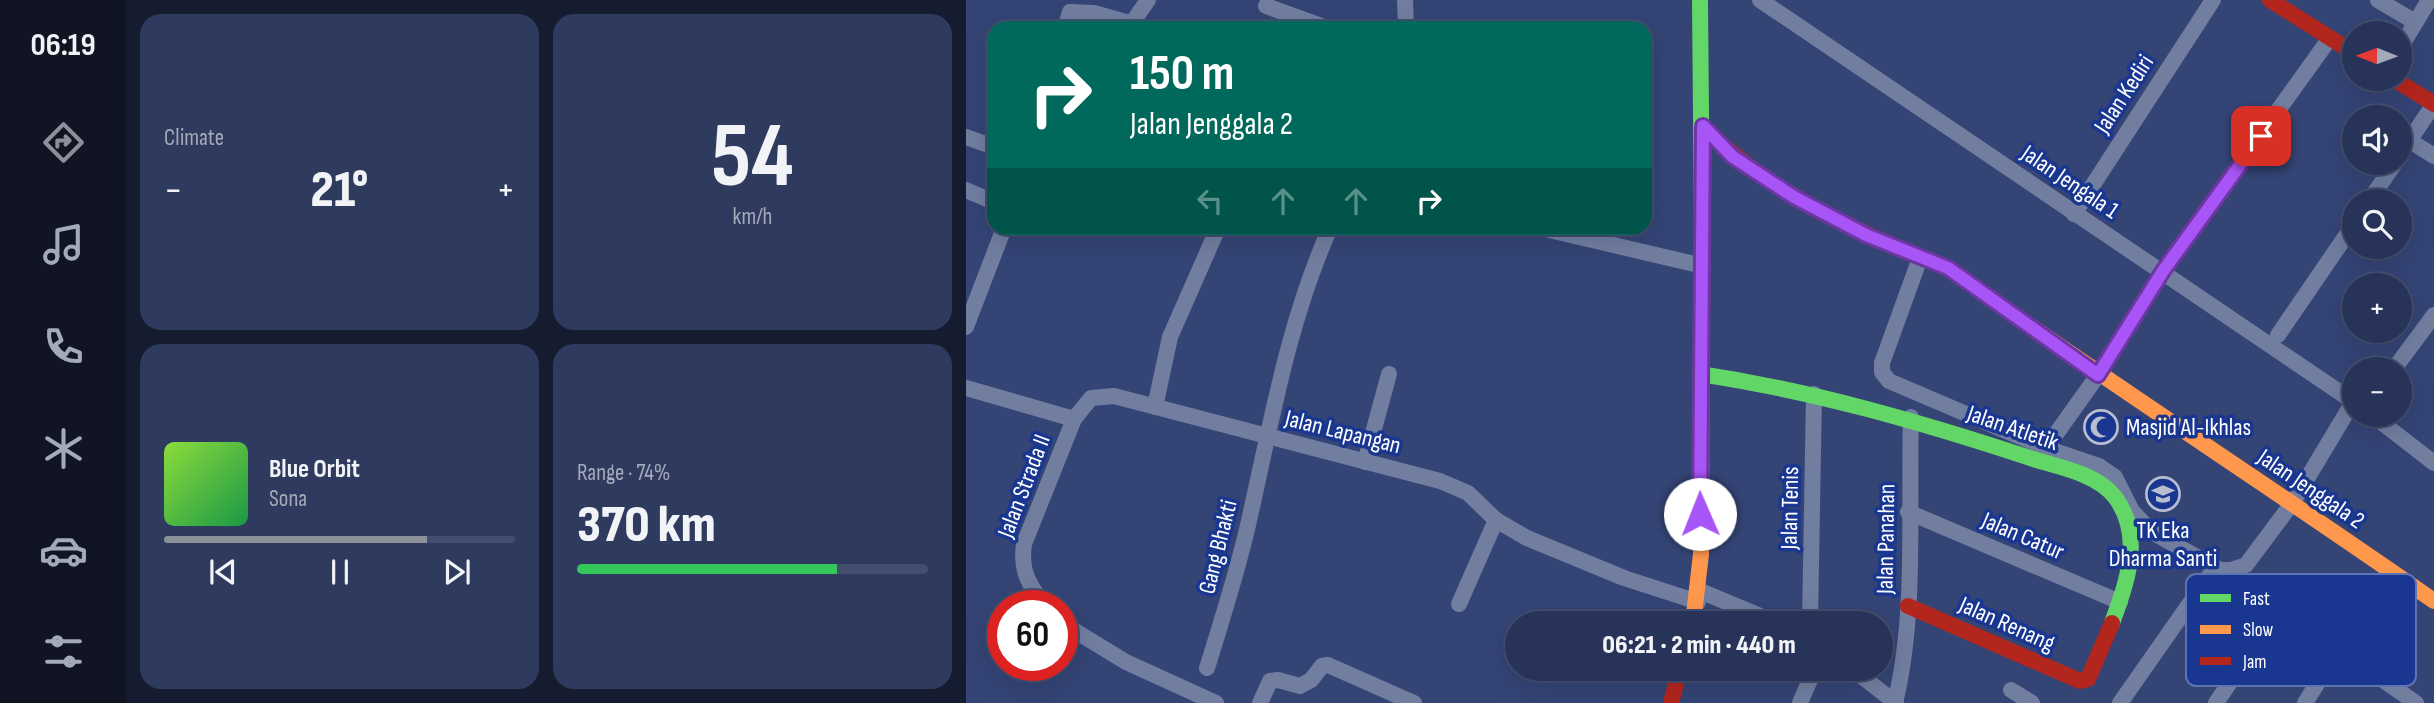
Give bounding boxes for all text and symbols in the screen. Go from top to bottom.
north arrow [2342,21,2412,91]
map controls [2342,21,2412,427]
text: 06:19 [30,26,96,65]
text: 150 m [1130,45,1234,104]
icon: right [1015,49,1106,140]
street label: Jalan Kediri [2087,49,2160,140]
text: 54 [711,103,794,212]
text: Jalan Jenggala 2 [1130,105,1293,144]
button: sound [2342,105,2412,175]
pin [2231,106,2291,166]
icon: arrive [2242,117,2280,155]
icon: directions [39,118,88,167]
text: Climate [164,124,224,152]
street label: Jalan Jengala 1 [2015,138,2125,225]
text: 21° [311,159,369,222]
text: − [164,168,183,213]
text: + [496,168,515,213]
icon: left [1191,182,1229,220]
icon: ahead [1264,182,1302,220]
icon: ahead [1337,182,1375,220]
icon: right [1410,182,1448,220]
button: search [2342,189,2412,259]
text: km/h [733,203,772,231]
icon: music [39,220,88,269]
button: + [2342,273,2412,343]
icon: phone [39,322,88,371]
button: − [2342,357,2412,427]
street label: Jalan Atletik [1963,399,2062,457]
street label: Jalan Lapangan [1281,403,1404,460]
mosque icon: Masjid Al-Ikhlas [2082,408,2120,446]
place label: Masjid Al-Ikhlas [2126,413,2251,442]
icon: climate [39,424,88,473]
street label: Jalan Strada II [991,430,1057,543]
street label: Jalan Jenggala 2 [2251,442,2370,535]
text: Blue Orbit [269,454,360,485]
text: Range · 74% [577,459,671,487]
street label: Jalan Tenis [1775,466,1805,551]
school or university icon: TK Eka Dharma Santi [2144,475,2182,513]
position arrow [1663,477,1737,551]
street label: Jalan Panahan [1871,484,1901,595]
text: Sona [269,485,307,513]
text: 370 km [577,494,716,557]
street label: Gang Bhakti [1192,497,1244,597]
street label: Jalan Catur [1977,505,2069,566]
place label: TK Eka Dharma Santi [2109,516,2217,573]
icon: car [39,526,88,575]
icon: previous [204,553,242,591]
icon: pause [321,553,359,591]
icon: next [438,553,476,591]
legend [2186,574,2416,686]
text: Fast [2243,588,2270,611]
speed limit sign: 60 [987,590,1078,681]
street label: Jalan Renang [1954,590,2059,658]
text: Slow [2243,619,2273,642]
icon: filters [39,627,88,676]
text: 06:21 · 2 min · 440 m [1602,630,1796,661]
text: Jam [2242,651,2266,674]

